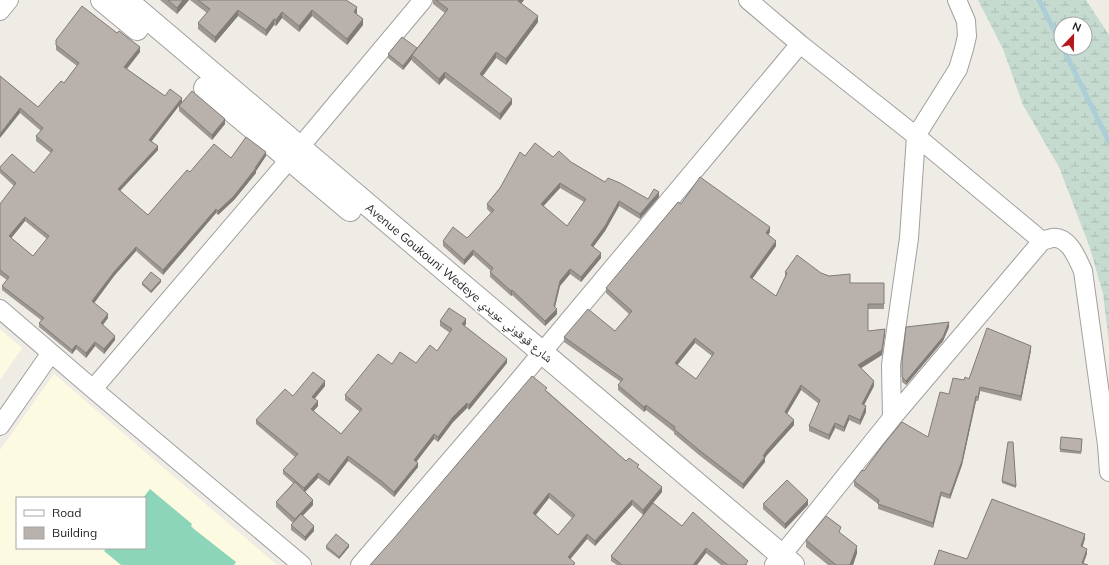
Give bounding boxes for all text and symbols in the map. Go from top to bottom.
north arrow [1053,16,1093,56]
text: N [1070,19,1083,35]
street label: Avenue Goukouni Wedeye شارع قوقوني عويدي [361,200,556,368]
legend [16,497,146,549]
text: Road [52,505,81,520]
text: Building [52,525,97,540]

